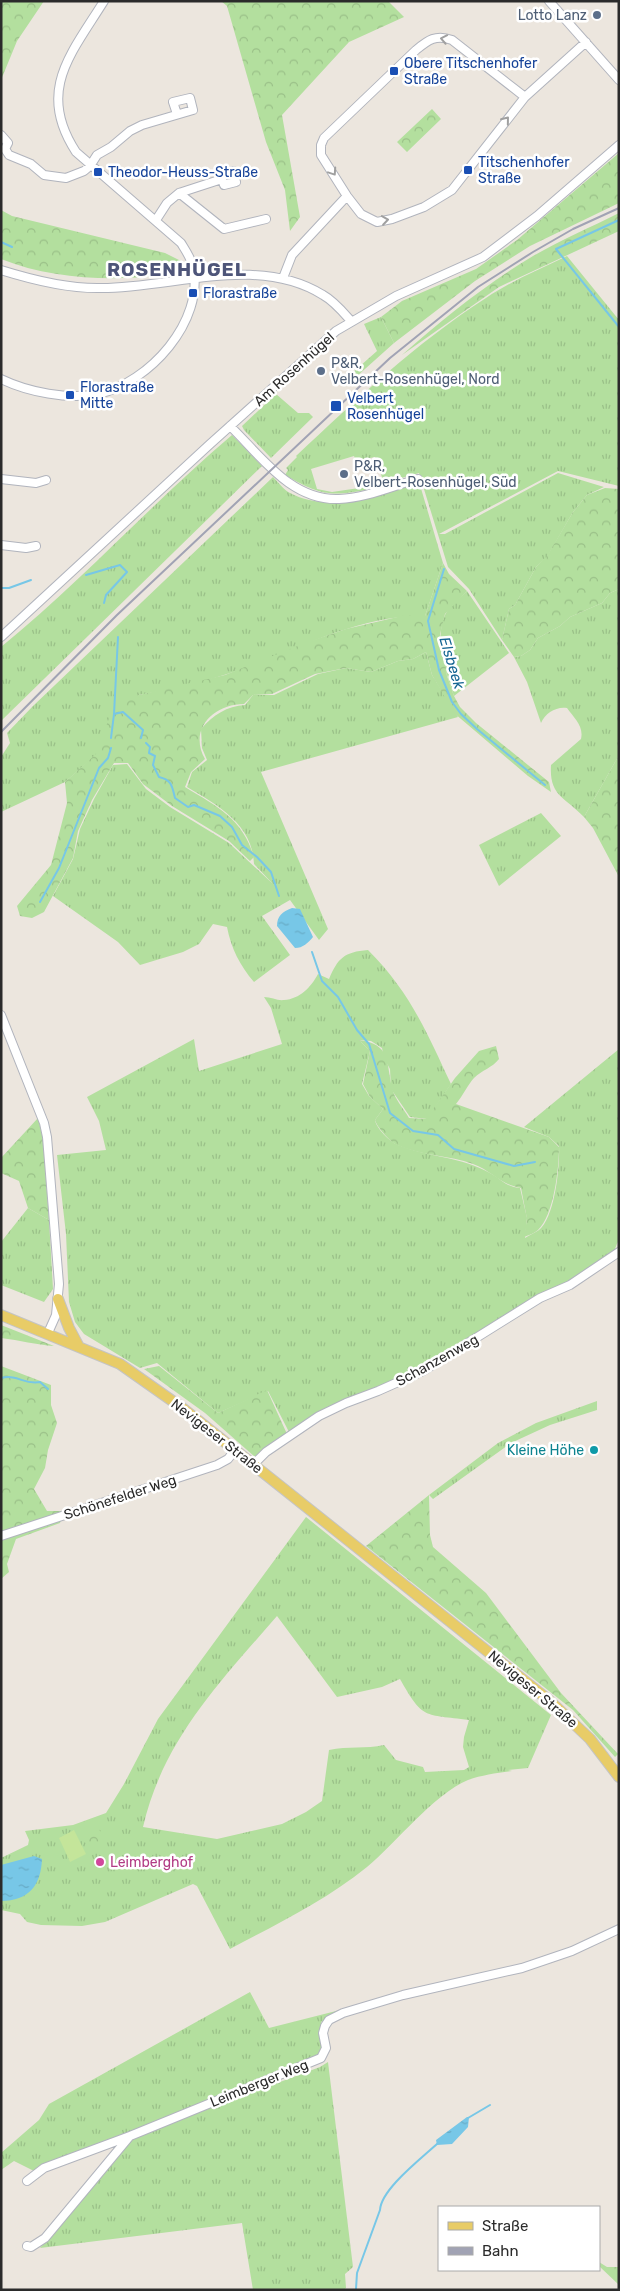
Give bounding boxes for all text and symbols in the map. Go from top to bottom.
place label: Lotto Lanz [518,7,587,24]
marker: Lotto Lanz [591,9,603,21]
one-way arrow [439,34,448,44]
place label: Obere Titschenhofer Straße [404,55,538,88]
marker: Obere Titschenhofer Straße [388,65,400,77]
one-way arrow [501,117,509,126]
place label: Titschenhofer Straße [478,154,570,187]
place label: Theodor-Heuss-Straße [108,164,258,181]
marker: Titschenhofer Straße [462,164,474,176]
marker: Theodor-Heuss-Straße [92,166,104,178]
one-way arrow [326,167,336,176]
one-way arrow [381,215,389,226]
district label: ROSENHÜGEL [107,258,247,281]
place label: Florastraße [203,285,277,302]
marker: Florastraße [187,287,199,299]
street label: Am Rosenhügel [251,329,338,410]
place label: P&R, Velbert-Rosenhügel, Nord [331,355,500,388]
marker: P&R, Velbert-Rosenhügel, Nord [315,365,327,377]
place label: Florastraße Mitte [80,379,154,412]
marker: Florastraße Mitte [64,389,76,401]
place label: Velbert Rosenhügel [347,390,424,423]
marker: Velbert Rosenhügel [329,399,343,413]
place label: P&R, Velbert-Rosenhügel, Süd [354,458,517,491]
marker: P&R, Velbert-Rosenhügel, Süd [338,468,350,480]
water label: Elsbeek [436,635,469,692]
street label: Schanzenweg [393,1331,481,1390]
street label: Nevigeser Straße [168,1395,266,1477]
place label: Kleine Höhe [507,1442,584,1459]
marker: Kleine Höhe [588,1444,600,1456]
street label: Schönefelder Weg [62,1471,179,1524]
street label: Nevigeser Straße [485,1647,581,1732]
place label: Leimberghof [110,1854,194,1871]
marker: Leimberghof [94,1856,106,1868]
street label: Leimberger Weg [208,2056,311,2111]
legend [438,2206,600,2271]
text: Straße [482,2217,528,2235]
text: Bahn [482,2242,519,2260]

